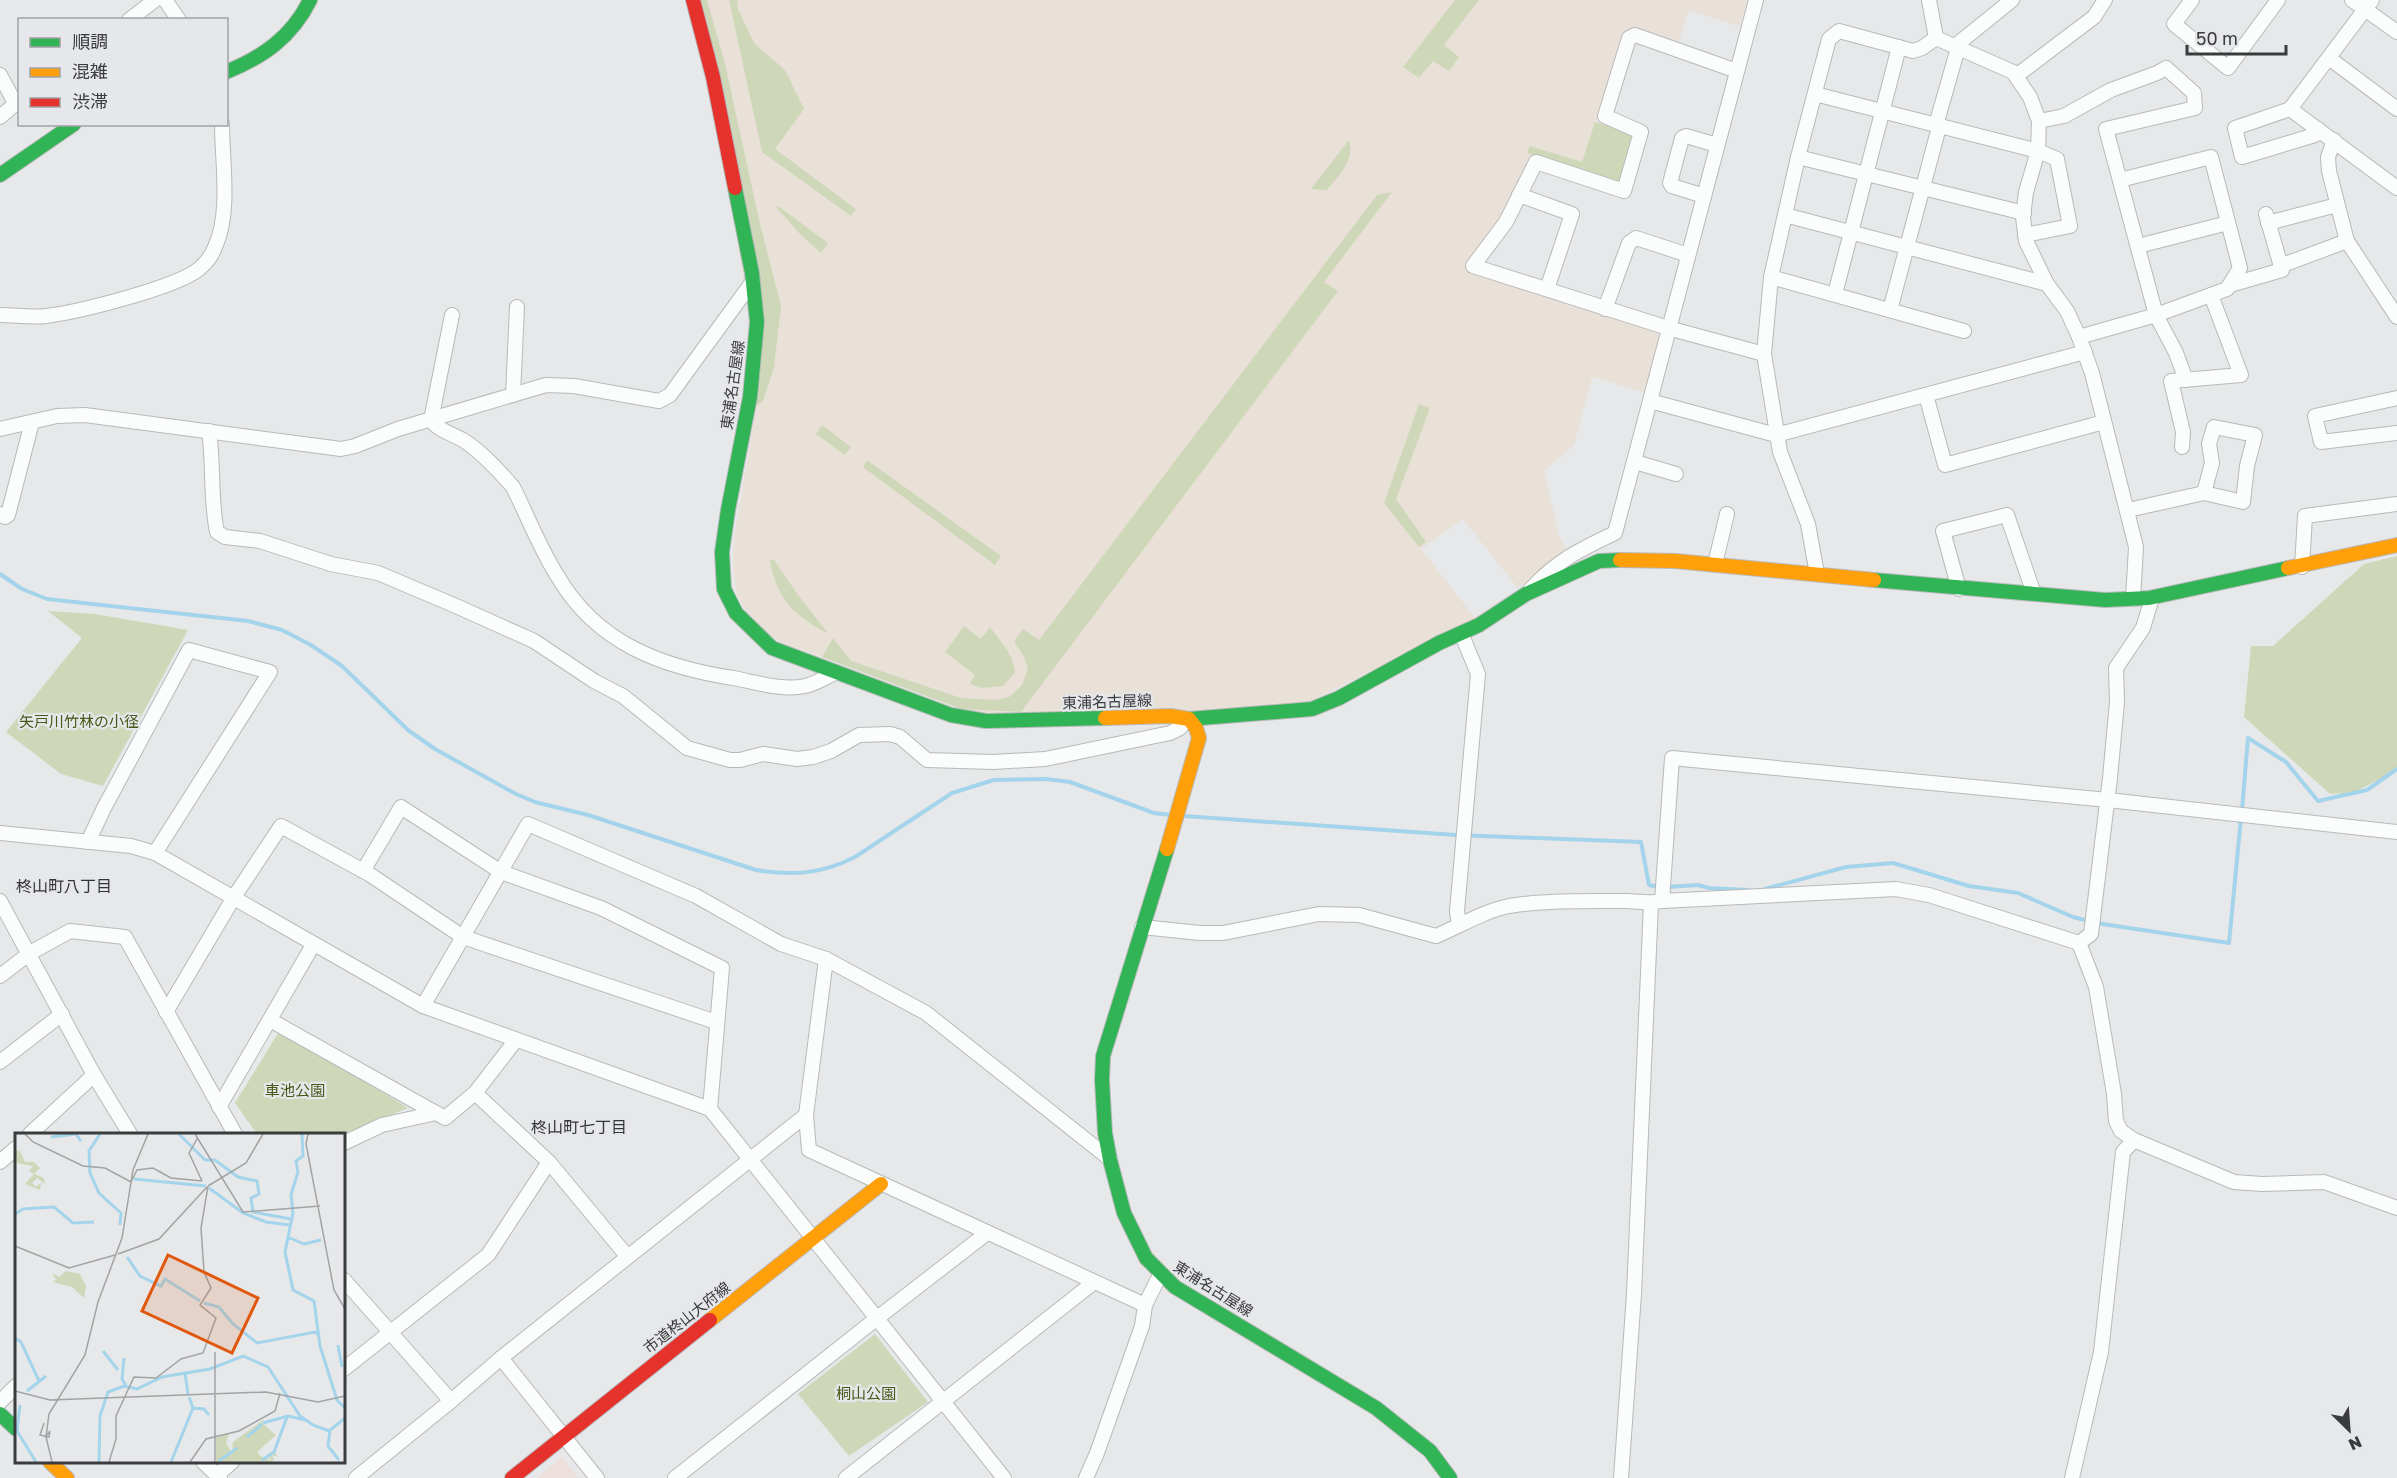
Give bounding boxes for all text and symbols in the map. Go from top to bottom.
legend [18,18,228,126]
scale bar [2187,18,2286,56]
text: 50 m [2196,27,2238,49]
text: 順調 [72,30,108,52]
text: 混雑 [72,60,108,82]
text: 渋滞 [72,90,108,112]
street label: 東浦名古屋線 [717,339,747,431]
street label: 東浦名古屋線 [1062,690,1152,712]
park label: 矢戸川竹林の小径 [19,712,139,730]
district label: 柊山町八丁目 [16,876,112,896]
park label: 車池公園 [265,1081,325,1099]
district label: 柊山町七丁目 [531,1117,627,1137]
inset map [15,1133,345,1463]
street label: 東浦名古屋線 [1171,1257,1256,1320]
street label: 市道柊山大府線 [639,1278,733,1357]
park label: 桐山公園 [836,1384,896,1402]
north arrow [2319,1400,2379,1460]
text: N [2346,1432,2365,1455]

